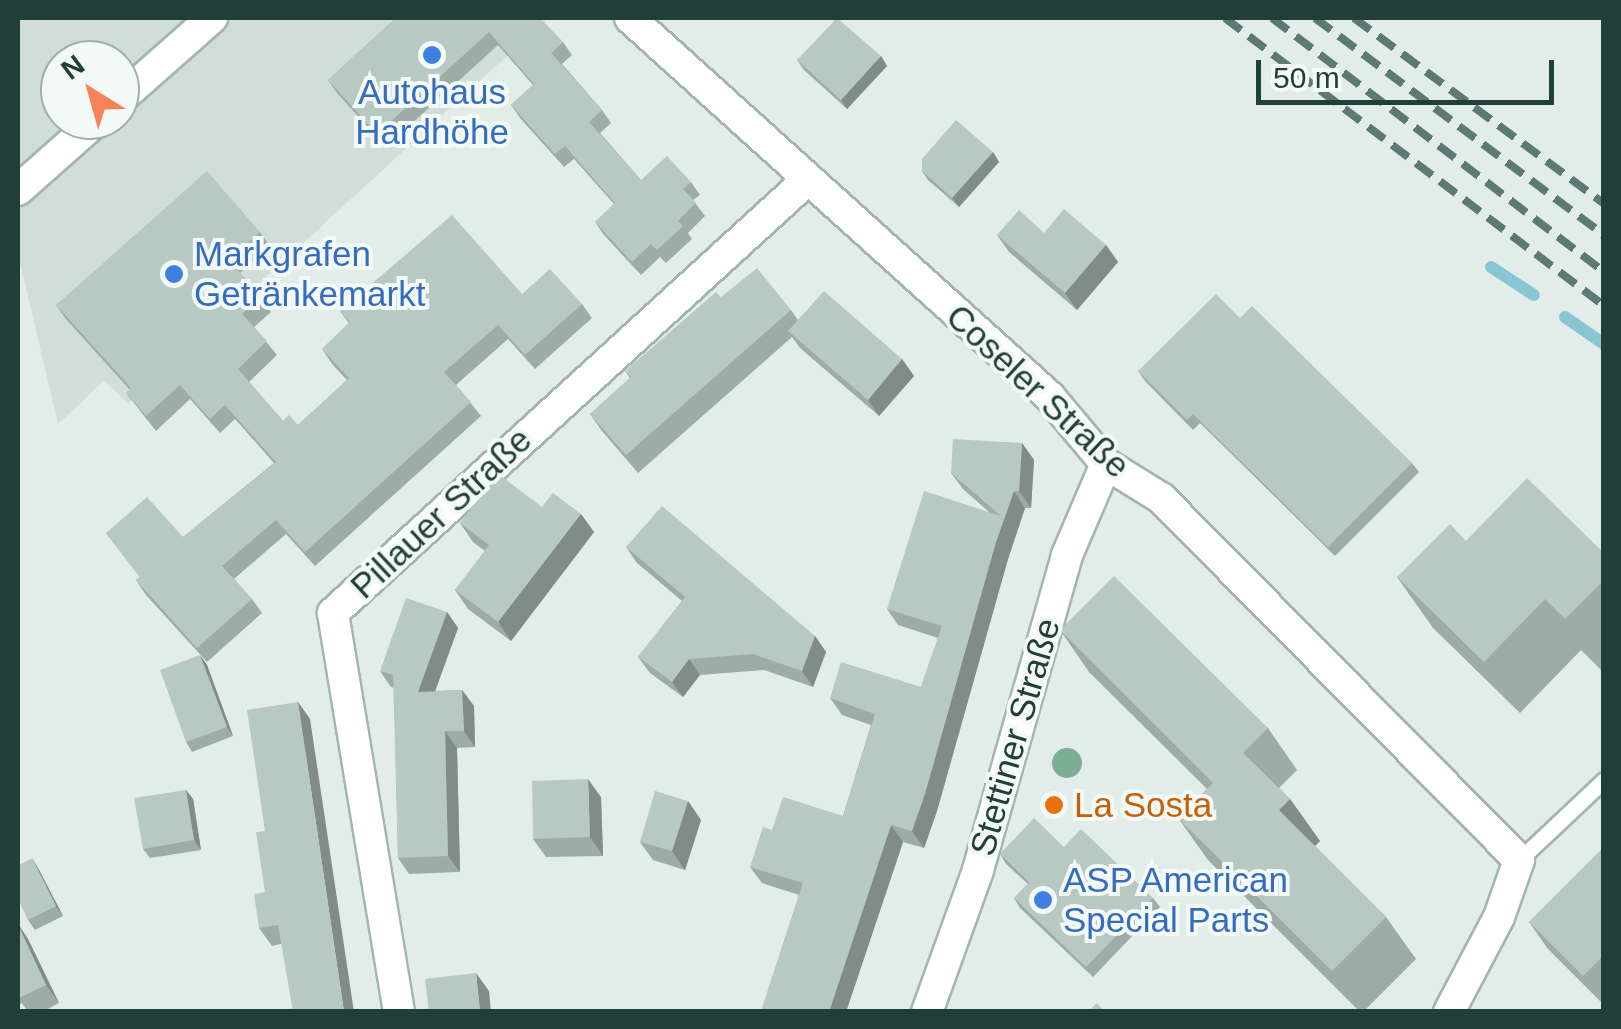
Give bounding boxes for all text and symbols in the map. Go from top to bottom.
north arrow [40,40,140,140]
scale bar [1261,40,1558,102]
marker: Autohaus Hardhöhe [421,44,443,66]
text: N [55,49,90,86]
text: 50 m [1273,61,1340,94]
place label: Autohaus Hardhöhe [355,71,509,153]
place label: Markgrafen Getränkemarkt [194,233,425,315]
marker: Markgrafen Getränkemarkt [163,263,185,285]
street label: Coseler Straße [938,295,1138,487]
street label: Pillauer Straße [342,419,540,607]
street label: Stettiner Straße [961,613,1069,861]
place label: La Sosta [1074,784,1212,826]
marker: La Sosta [1043,794,1065,816]
place label: ASP American Special Parts [1063,859,1291,941]
marker: ASP American Special Parts [1032,889,1054,911]

